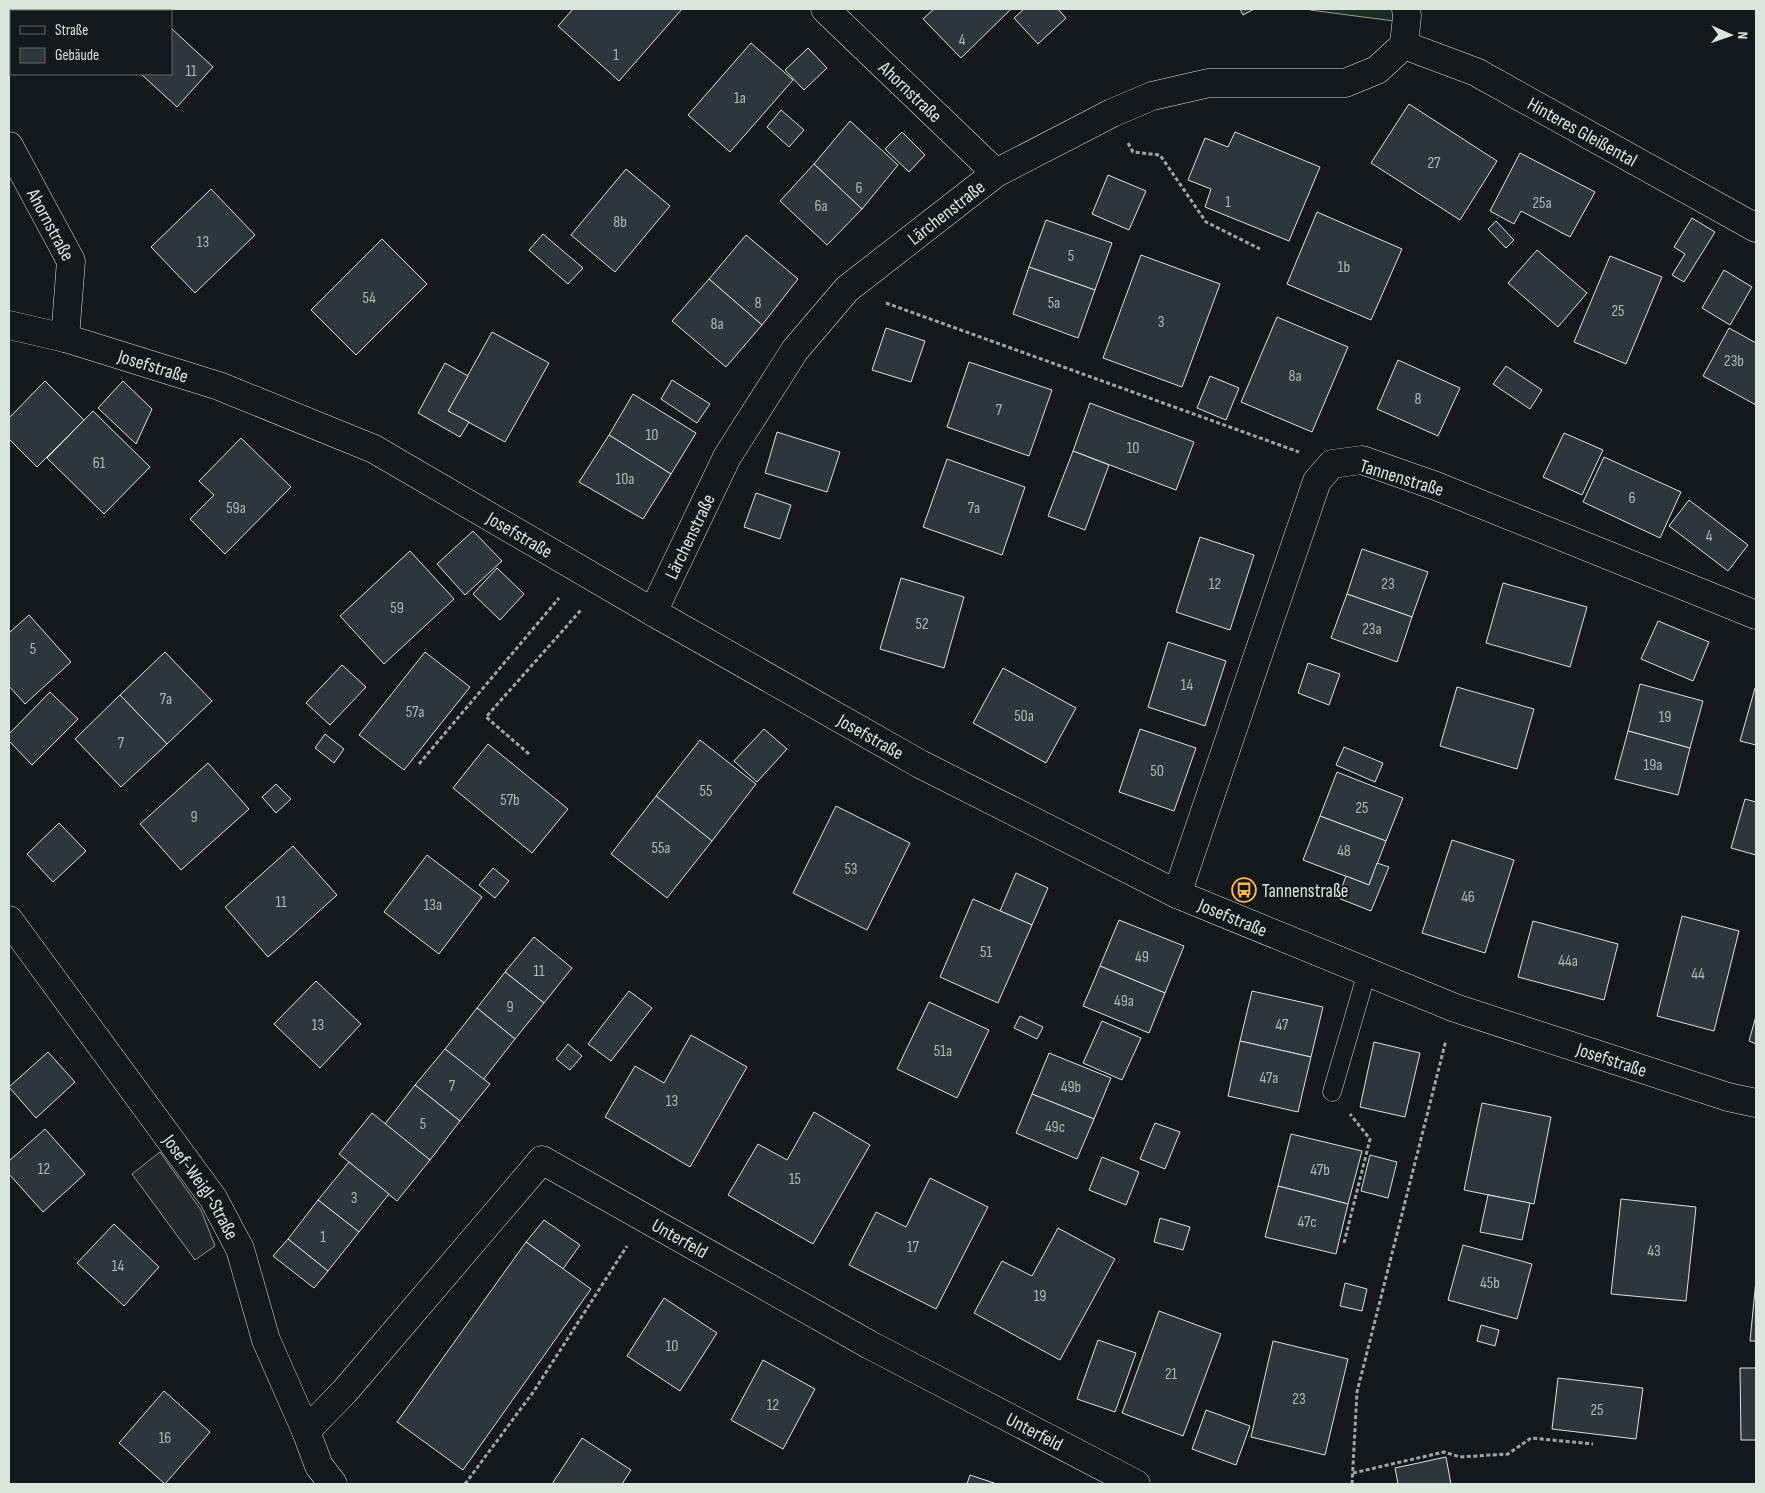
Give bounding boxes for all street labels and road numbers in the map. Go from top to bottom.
street label: Ahornstraße [873,56,946,128]
street label: Hinteres Gleißental [1523,93,1641,173]
street label: Lärchenstraße [904,176,990,250]
street label: Ahornstraße [21,184,79,265]
street label: Josefstraße [114,345,191,389]
street label: Tannenstraße [1357,455,1446,502]
street label: Lärchenstraße [660,490,721,583]
street label: Josefstraße [481,507,556,564]
street label: Josefstraße [832,709,907,765]
street label: Josefstraße [1194,894,1270,943]
street label: Josefstraße [1572,1038,1649,1083]
street label: Josef-Weigl-Straße [157,1130,243,1244]
street label: Unterfeld [647,1214,712,1264]
street label: Unterfeld [1002,1408,1066,1457]

